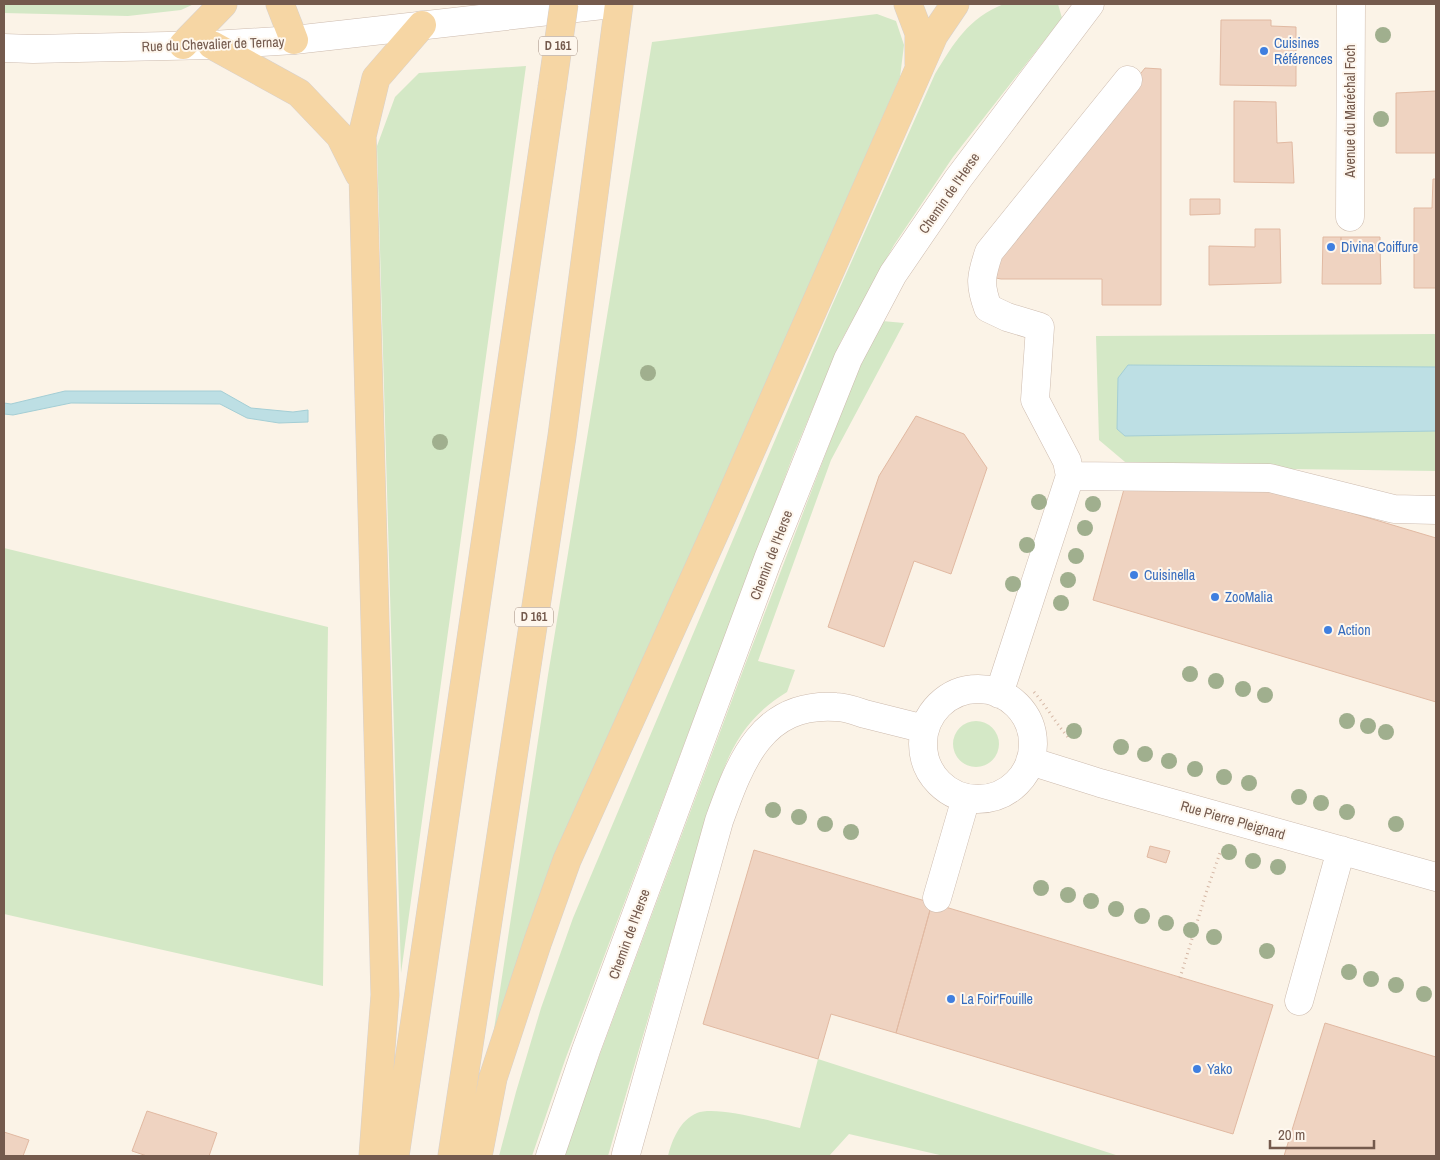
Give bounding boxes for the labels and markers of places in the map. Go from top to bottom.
place label: Cuisines Références [1274,34,1333,68]
marker: Cuisines Références [1258,45,1270,57]
place label: Divina Coiffure [1341,238,1418,256]
marker: Divina Coiffure [1325,241,1337,253]
place label: Cuisinella [1144,566,1196,584]
marker: Cuisinella [1128,569,1140,581]
place label: ZooMalia [1225,588,1273,606]
marker: ZooMalia [1209,591,1221,603]
place label: Action [1337,621,1371,639]
marker: Action [1322,624,1334,636]
place label: La Foir'Fouille [961,990,1033,1008]
marker: La Foir'Fouille [945,993,957,1005]
place label: Yako [1207,1060,1232,1078]
marker: Yako [1191,1063,1203,1075]

